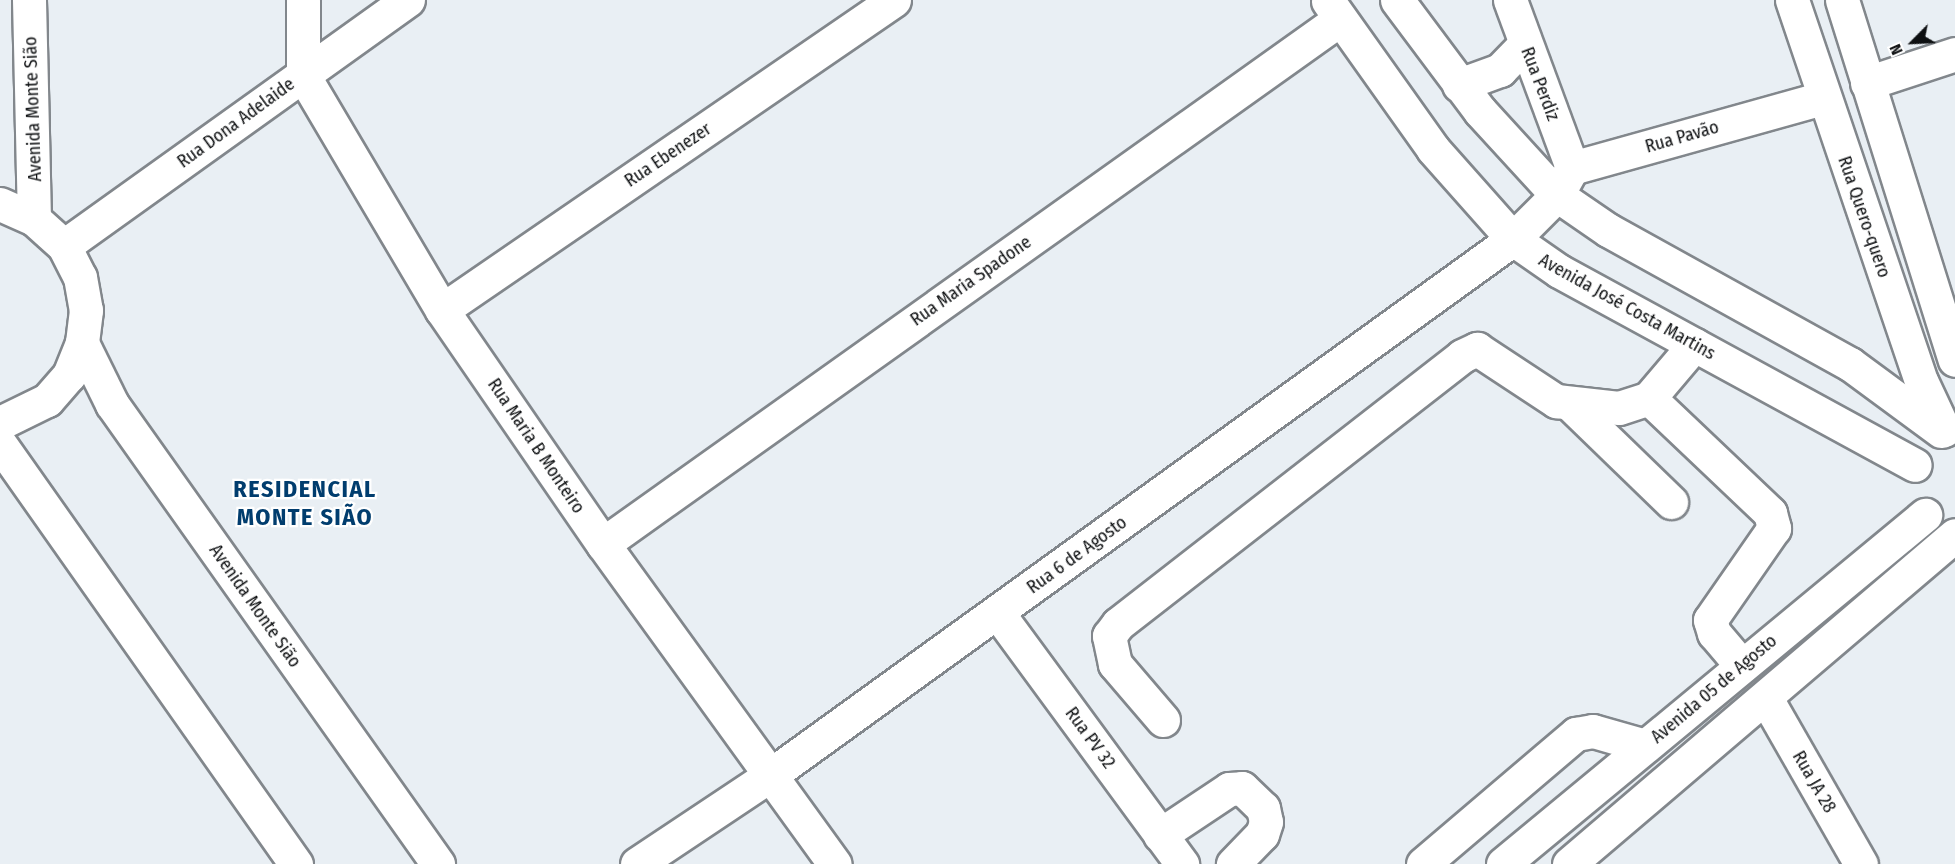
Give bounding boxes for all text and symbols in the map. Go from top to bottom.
north arrow [1883,12,1943,72]
street label: Avenida Monte Sião [20,36,46,182]
text: N [1885,41,1907,58]
street label: Rua Perdiz [1516,44,1564,124]
street label: Rua Dona Adelaide [173,73,299,173]
street label: Rua Pavão [1643,116,1721,158]
street label: Rua Ebenezer [621,118,715,192]
street label: Rua Quero-quero [1833,153,1895,281]
street label: Rua Maria Spadone [906,231,1036,331]
street label: Avenida José Costa Martins [1535,249,1719,365]
street label: Rua Maria B Monteiro [483,375,589,517]
district label: RESIDENCIAL MONTE SIÃO [233,476,377,532]
street label: Rua 6 de Agosto [1023,512,1131,598]
street label: Avenida Monte Sião [204,540,306,672]
street label: Avenida 05 de Agosto [1647,630,1781,748]
street label: Rua PV 32 [1060,703,1120,773]
street label: Rua JA 28 [1788,747,1840,817]

